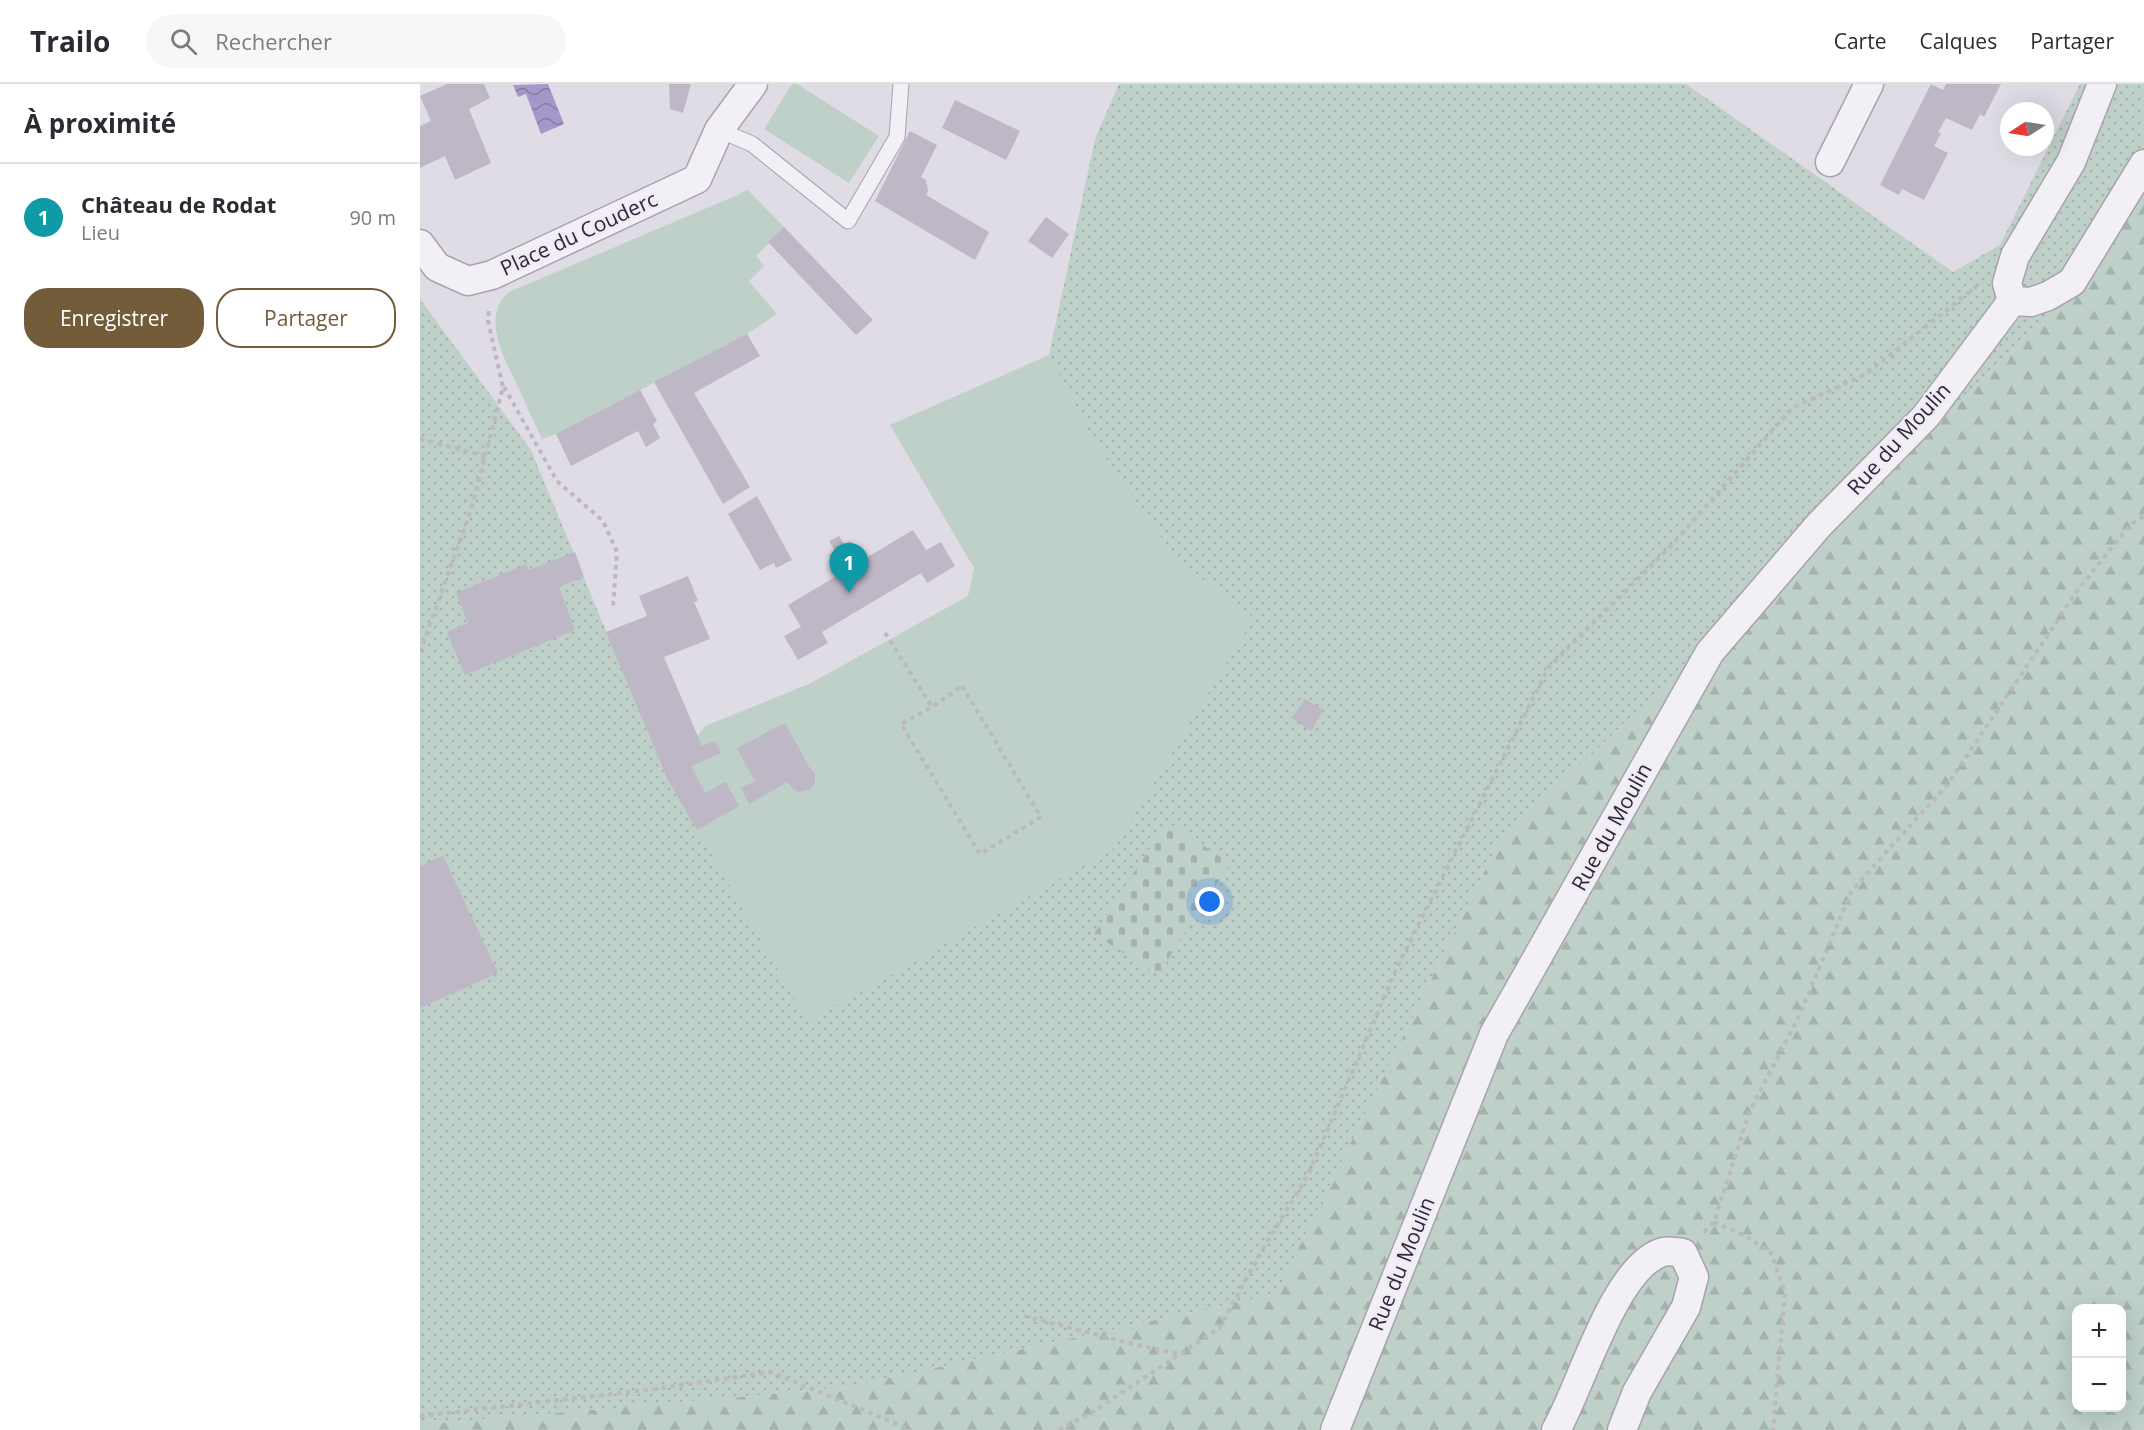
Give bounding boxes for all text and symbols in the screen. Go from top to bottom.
search box [146,14,566,68]
text: Trailo [30,22,110,60]
icon: search [167,25,200,58]
text: Rechercher [215,26,332,56]
text: Carte [1834,27,1886,55]
text: Calques [1919,27,1997,55]
text: Partager [2030,27,2114,55]
north arrow [2000,102,2054,156]
text: À proximité [24,105,176,141]
street label: Place du Couderc [496,184,662,282]
text: Château de Rodat [81,189,276,219]
text: 1 [38,204,49,231]
text: 90 m [349,204,396,231]
text: Lieu [81,219,120,246]
button: Enregistrer [24,288,204,348]
button: Partager [216,288,396,348]
street label: Rue du Moulin [1840,376,1956,501]
pin: 1 [830,544,868,593]
street label: Rue du Moulin [1564,758,1658,895]
your location [1195,887,1224,916]
street label: Rue du Moulin [1361,1192,1441,1335]
map controls [2072,1304,2126,1412]
button: + [2072,1304,2126,1358]
button: − [2072,1358,2126,1412]

